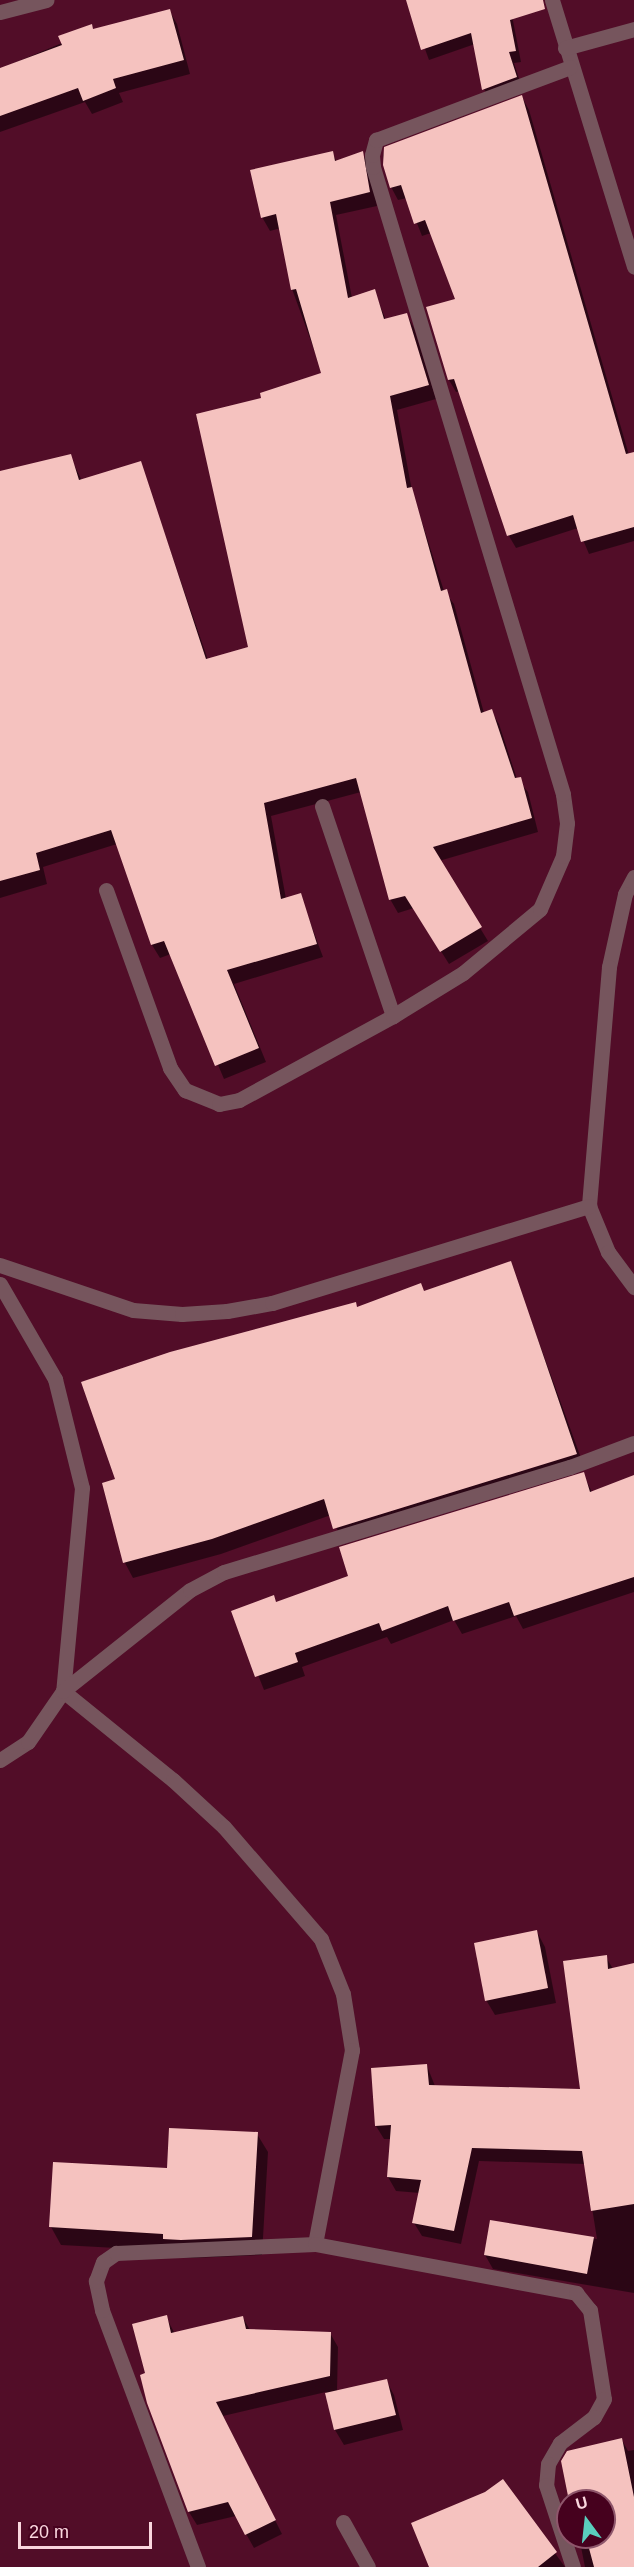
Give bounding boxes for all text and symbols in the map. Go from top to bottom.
north arrow [556,2489,616,2549]
text: U [574,2493,590,2513]
scale bar [21,2510,154,2548]
text: 20 m [29,2522,69,2542]

